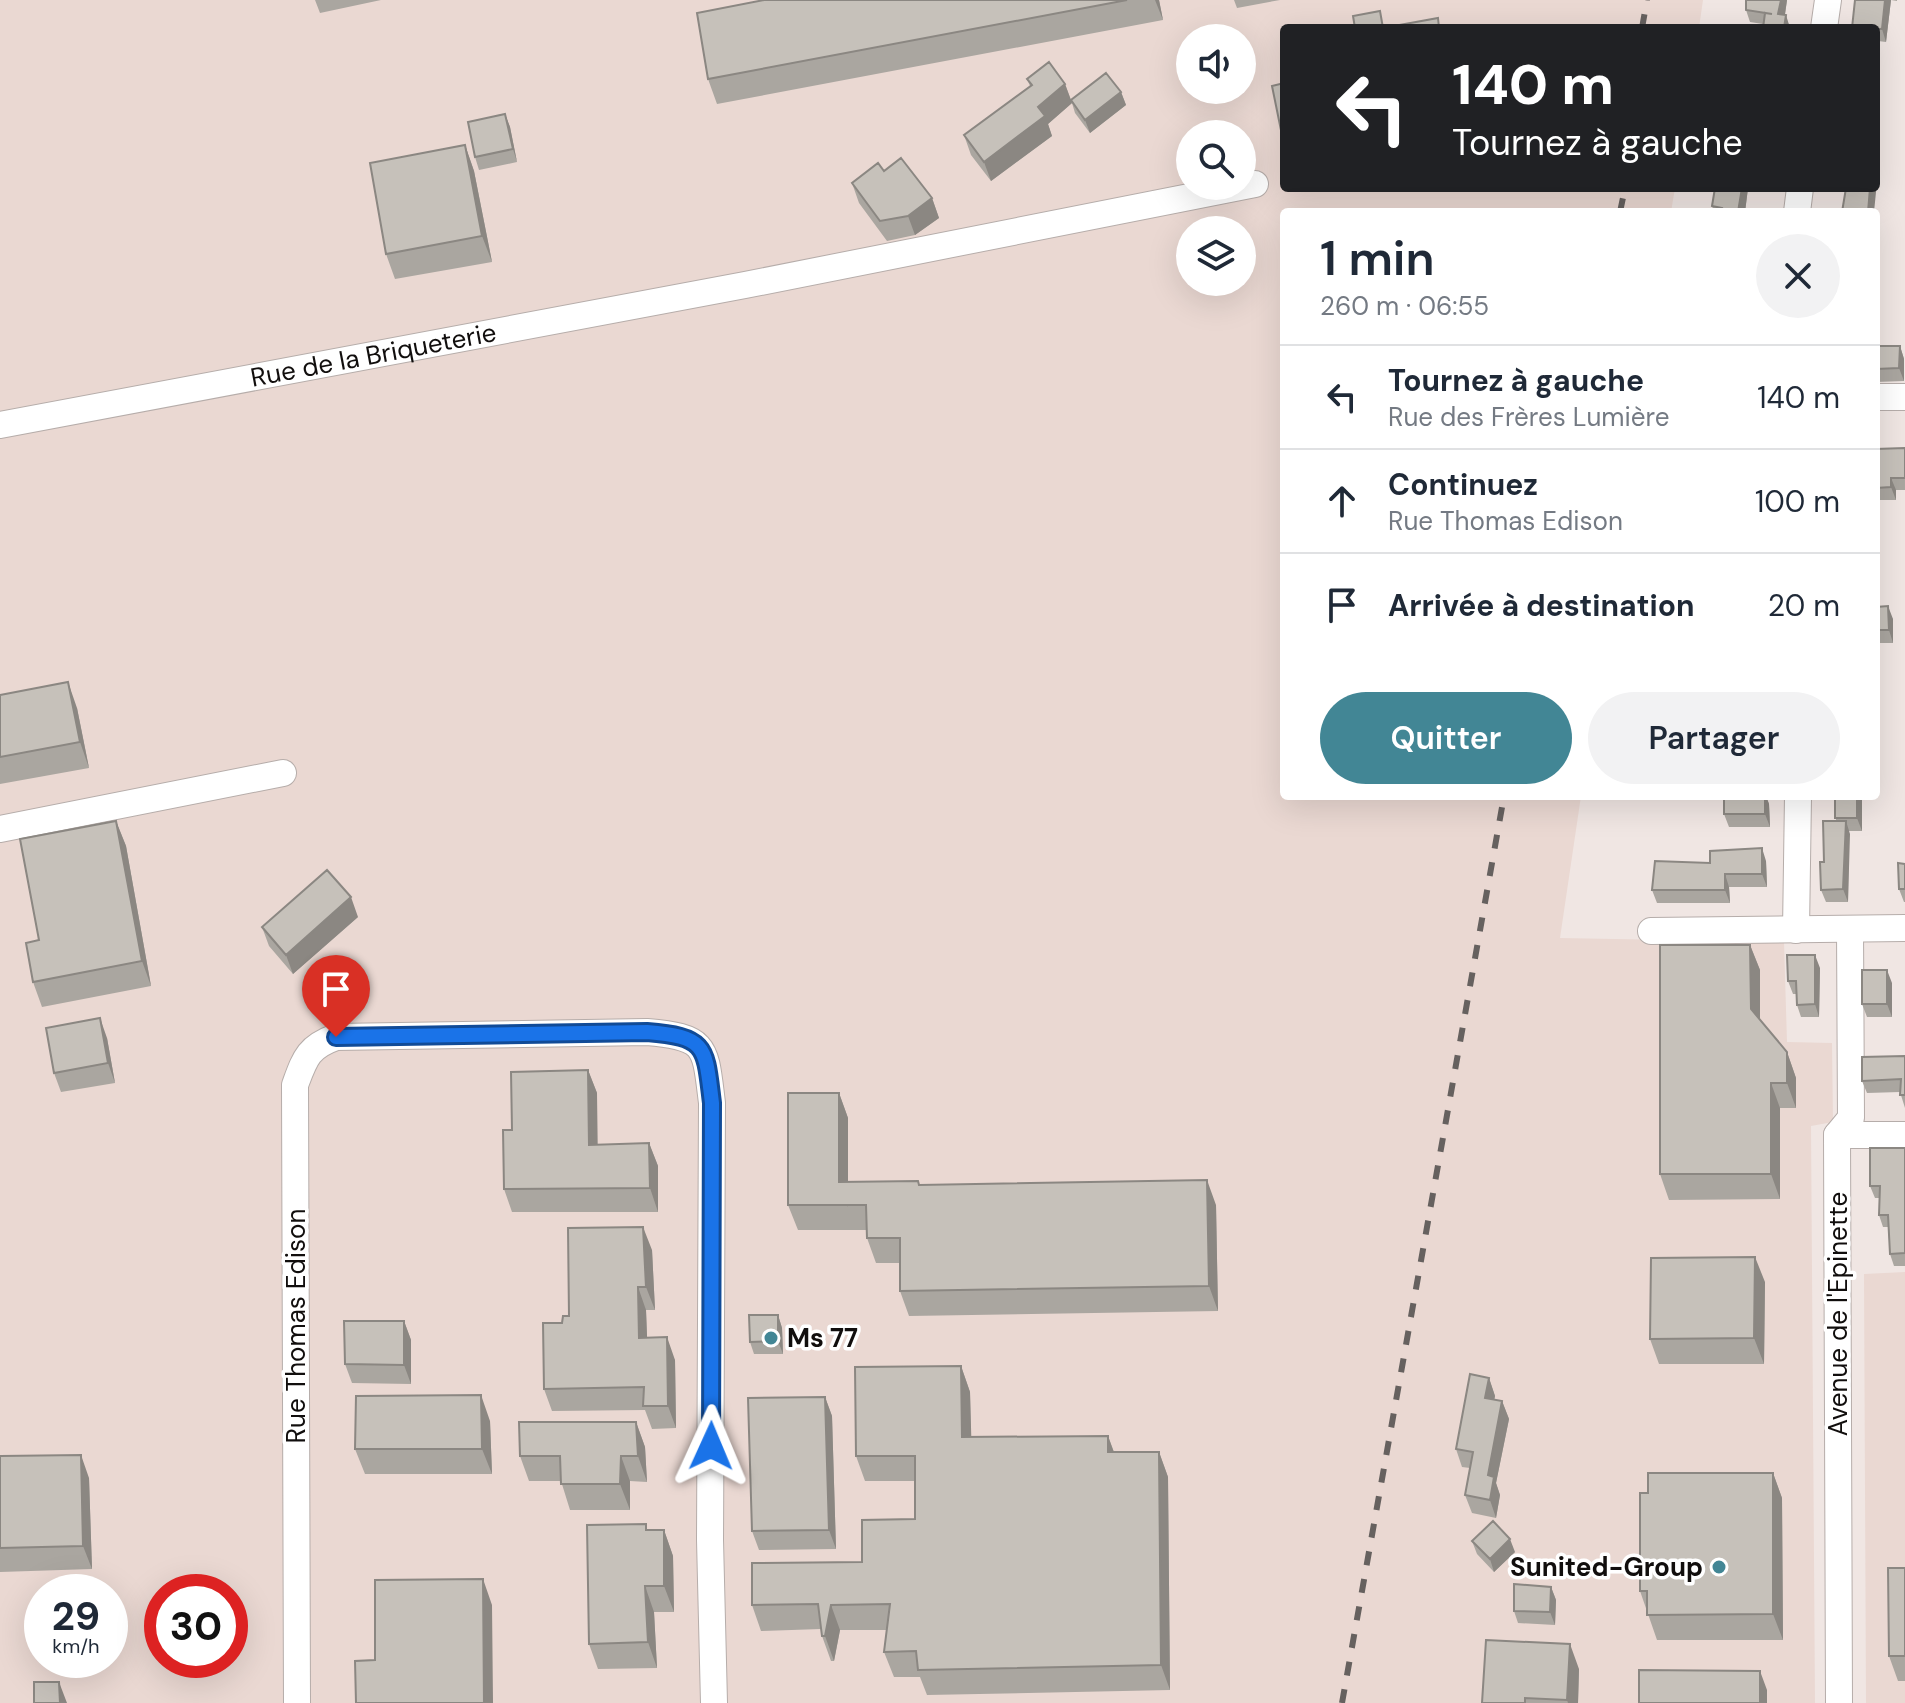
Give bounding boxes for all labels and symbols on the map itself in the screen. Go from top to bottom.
street label: Rue de la Briqueterie [248,315,499,395]
pin [302,955,370,1037]
street label: Avenue de l'Epinette [1821,1192,1855,1436]
street label: Rue Thomas Edison [279,1209,313,1443]
place label: Ms 77 [787,1321,858,1355]
marker: Ms 77 [762,1329,780,1347]
position arrow [669,1404,753,1488]
place label: Sunited-Group [1510,1550,1703,1584]
marker: Sunited-Group [1710,1558,1728,1576]
speed limit sign: 30 [144,1574,248,1678]

